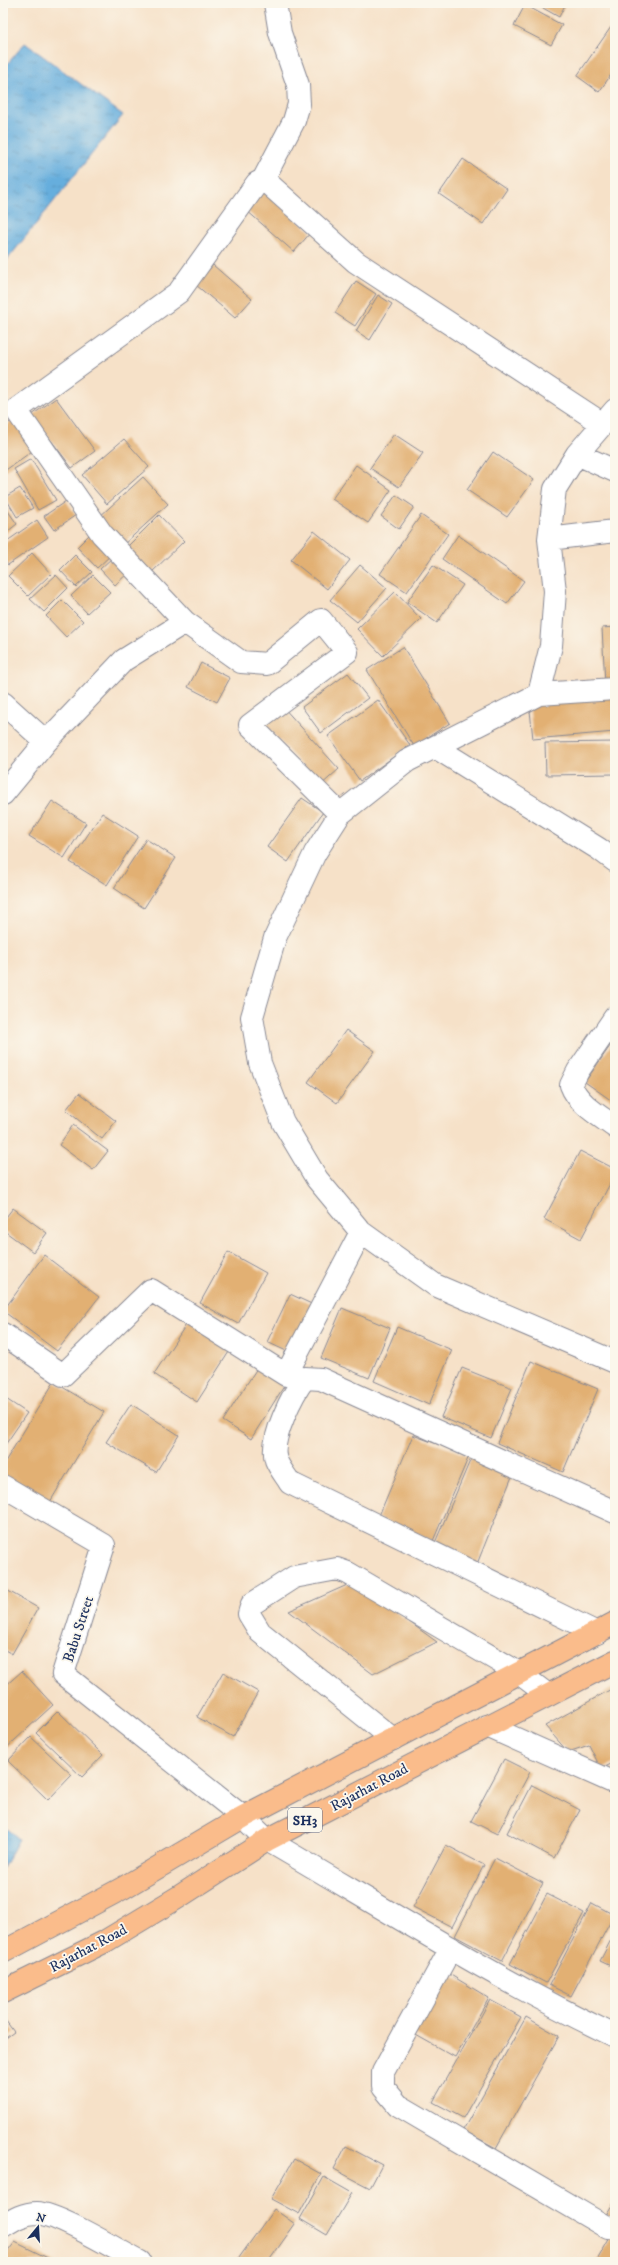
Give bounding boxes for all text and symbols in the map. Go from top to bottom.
street label: Babu Street [59,1593,98,1665]
street label: Rajarhat Road [327,1759,412,1816]
road number: SH3 [288,1808,322,1832]
street label: Rajarhat Road [46,1920,131,1977]
north arrow [18,2207,58,2247]
text: N [34,2210,47,2226]

